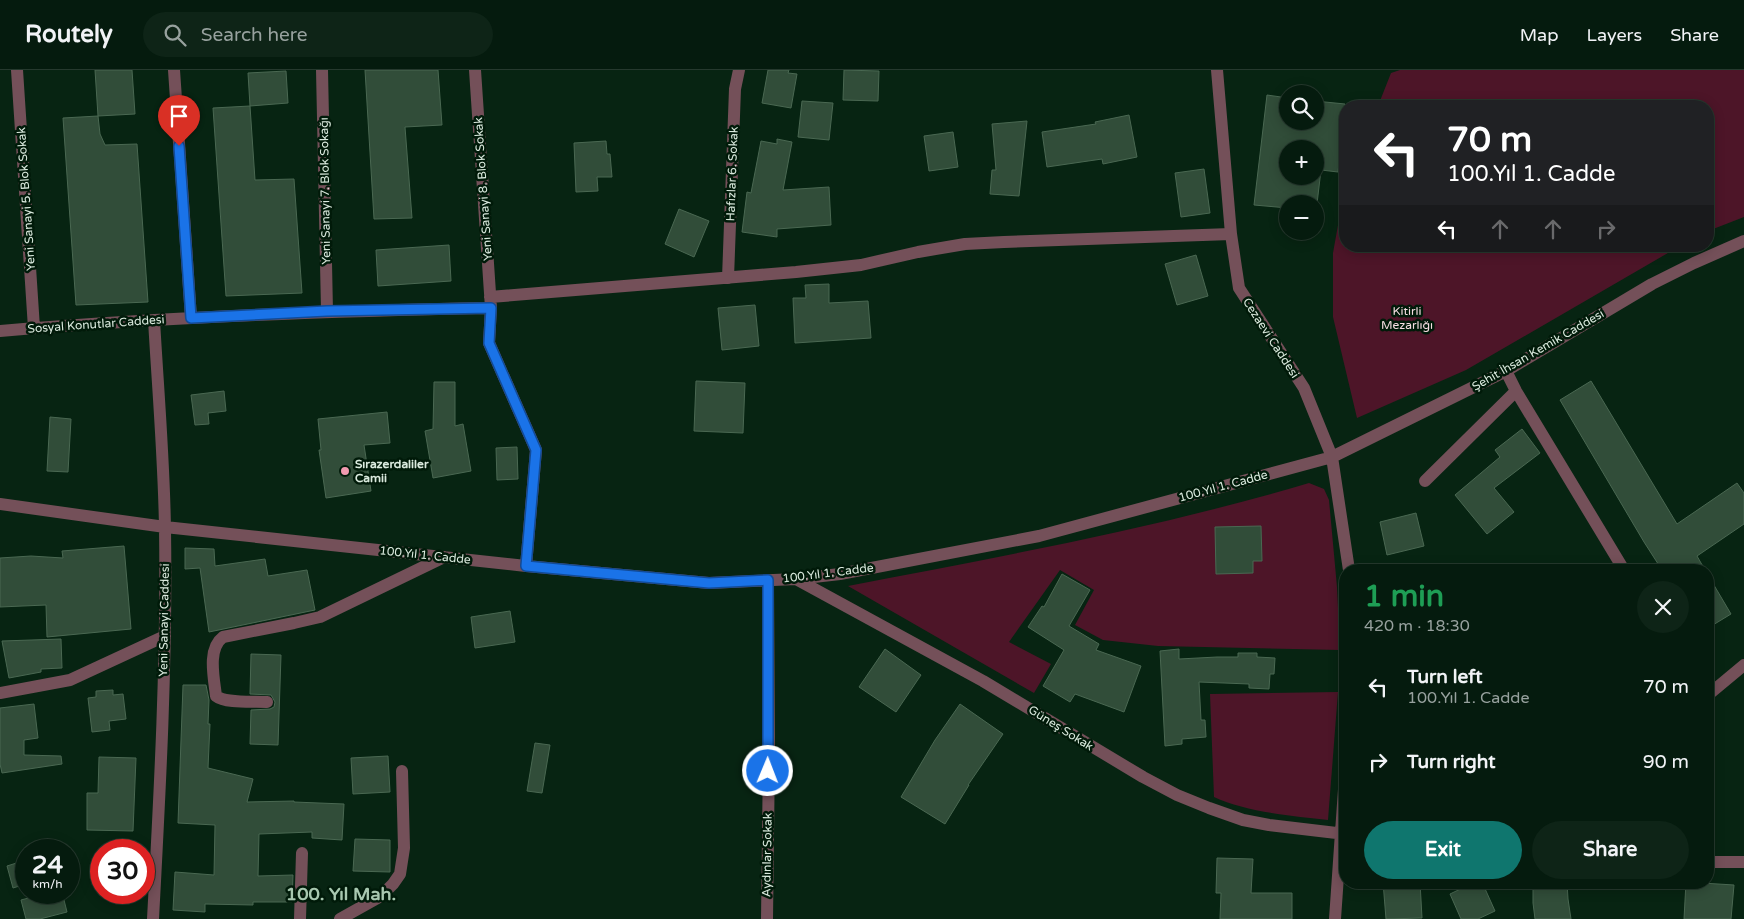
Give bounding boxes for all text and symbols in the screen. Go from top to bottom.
search box [143,12,493,57]
text: Routely [25,20,113,49]
icon: search [161,21,189,49]
text: Search here [201,24,308,46]
text: Map [1520,24,1559,46]
text: Layers [1587,24,1642,46]
text: Share [1670,24,1719,46]
map controls [1279,85,1324,240]
button: search [1279,85,1324,130]
pin [158,95,200,146]
icon: arrive [165,102,193,130]
street label: Yeni Sanayi 8. Blok Sokak [471,116,495,261]
street label: Yeni Sanayi 7. Blok Sokağı [317,117,333,265]
text: 70 m [1447,119,1532,161]
icon: left [1364,120,1429,185]
street label: Yeni Sanayi 5. Blok Sokak [14,126,38,271]
street label: Hafızlar 6. Sokak [723,126,741,222]
button: + [1279,140,1324,185]
text: 100.Yıl 1. Cadde [1447,161,1615,187]
button: − [1279,195,1324,240]
icon: left [1433,215,1461,243]
icon: ahead [1486,215,1514,243]
icon: ahead [1539,215,1567,243]
icon: right [1592,215,1620,243]
street label: Cezaevi Caddesi [1240,295,1302,381]
park label: Kitirli Mezarlığı [1381,304,1433,332]
street label: Şehit İhsan Kemik Caddesi [1470,306,1606,394]
street label: Sosyal Konutlar Caddesi [27,312,165,336]
place label: Sırazerdaliler Camii [355,457,429,485]
marker: Sırazerdaliler Camii [339,465,351,477]
street label: 100.Yıl 1. Cadde [1177,467,1269,505]
street label: 100.Yıl 1. Cadde [379,543,472,567]
street label: 100.Yıl 1. Cadde [782,560,875,586]
street label: Yeni Sanayi Caddesi [156,563,172,677]
text: 1 min [1364,578,1444,615]
button: close [1637,581,1689,633]
text: 420 m · 18:30 [1364,616,1470,636]
text: Turn left [1407,666,1483,688]
icon: left [1364,673,1392,701]
text: 70 m [1643,676,1689,698]
text: 100.Yıl 1. Cadde [1407,688,1529,708]
street label: Güneş Sokak [1026,703,1096,754]
position arrow [741,744,793,796]
icon: right [1364,748,1392,776]
text: Turn right [1407,751,1495,773]
text: 90 m [1643,751,1689,773]
street label: Aydınlar Sokak [759,812,775,897]
button: Exit [1364,821,1522,879]
button: Share [1532,821,1689,879]
speed limit sign: 30 [90,839,155,904]
text: 24 [32,850,63,880]
text: km/h [32,877,63,891]
district label: 100. Yıl Mah. [286,883,396,905]

